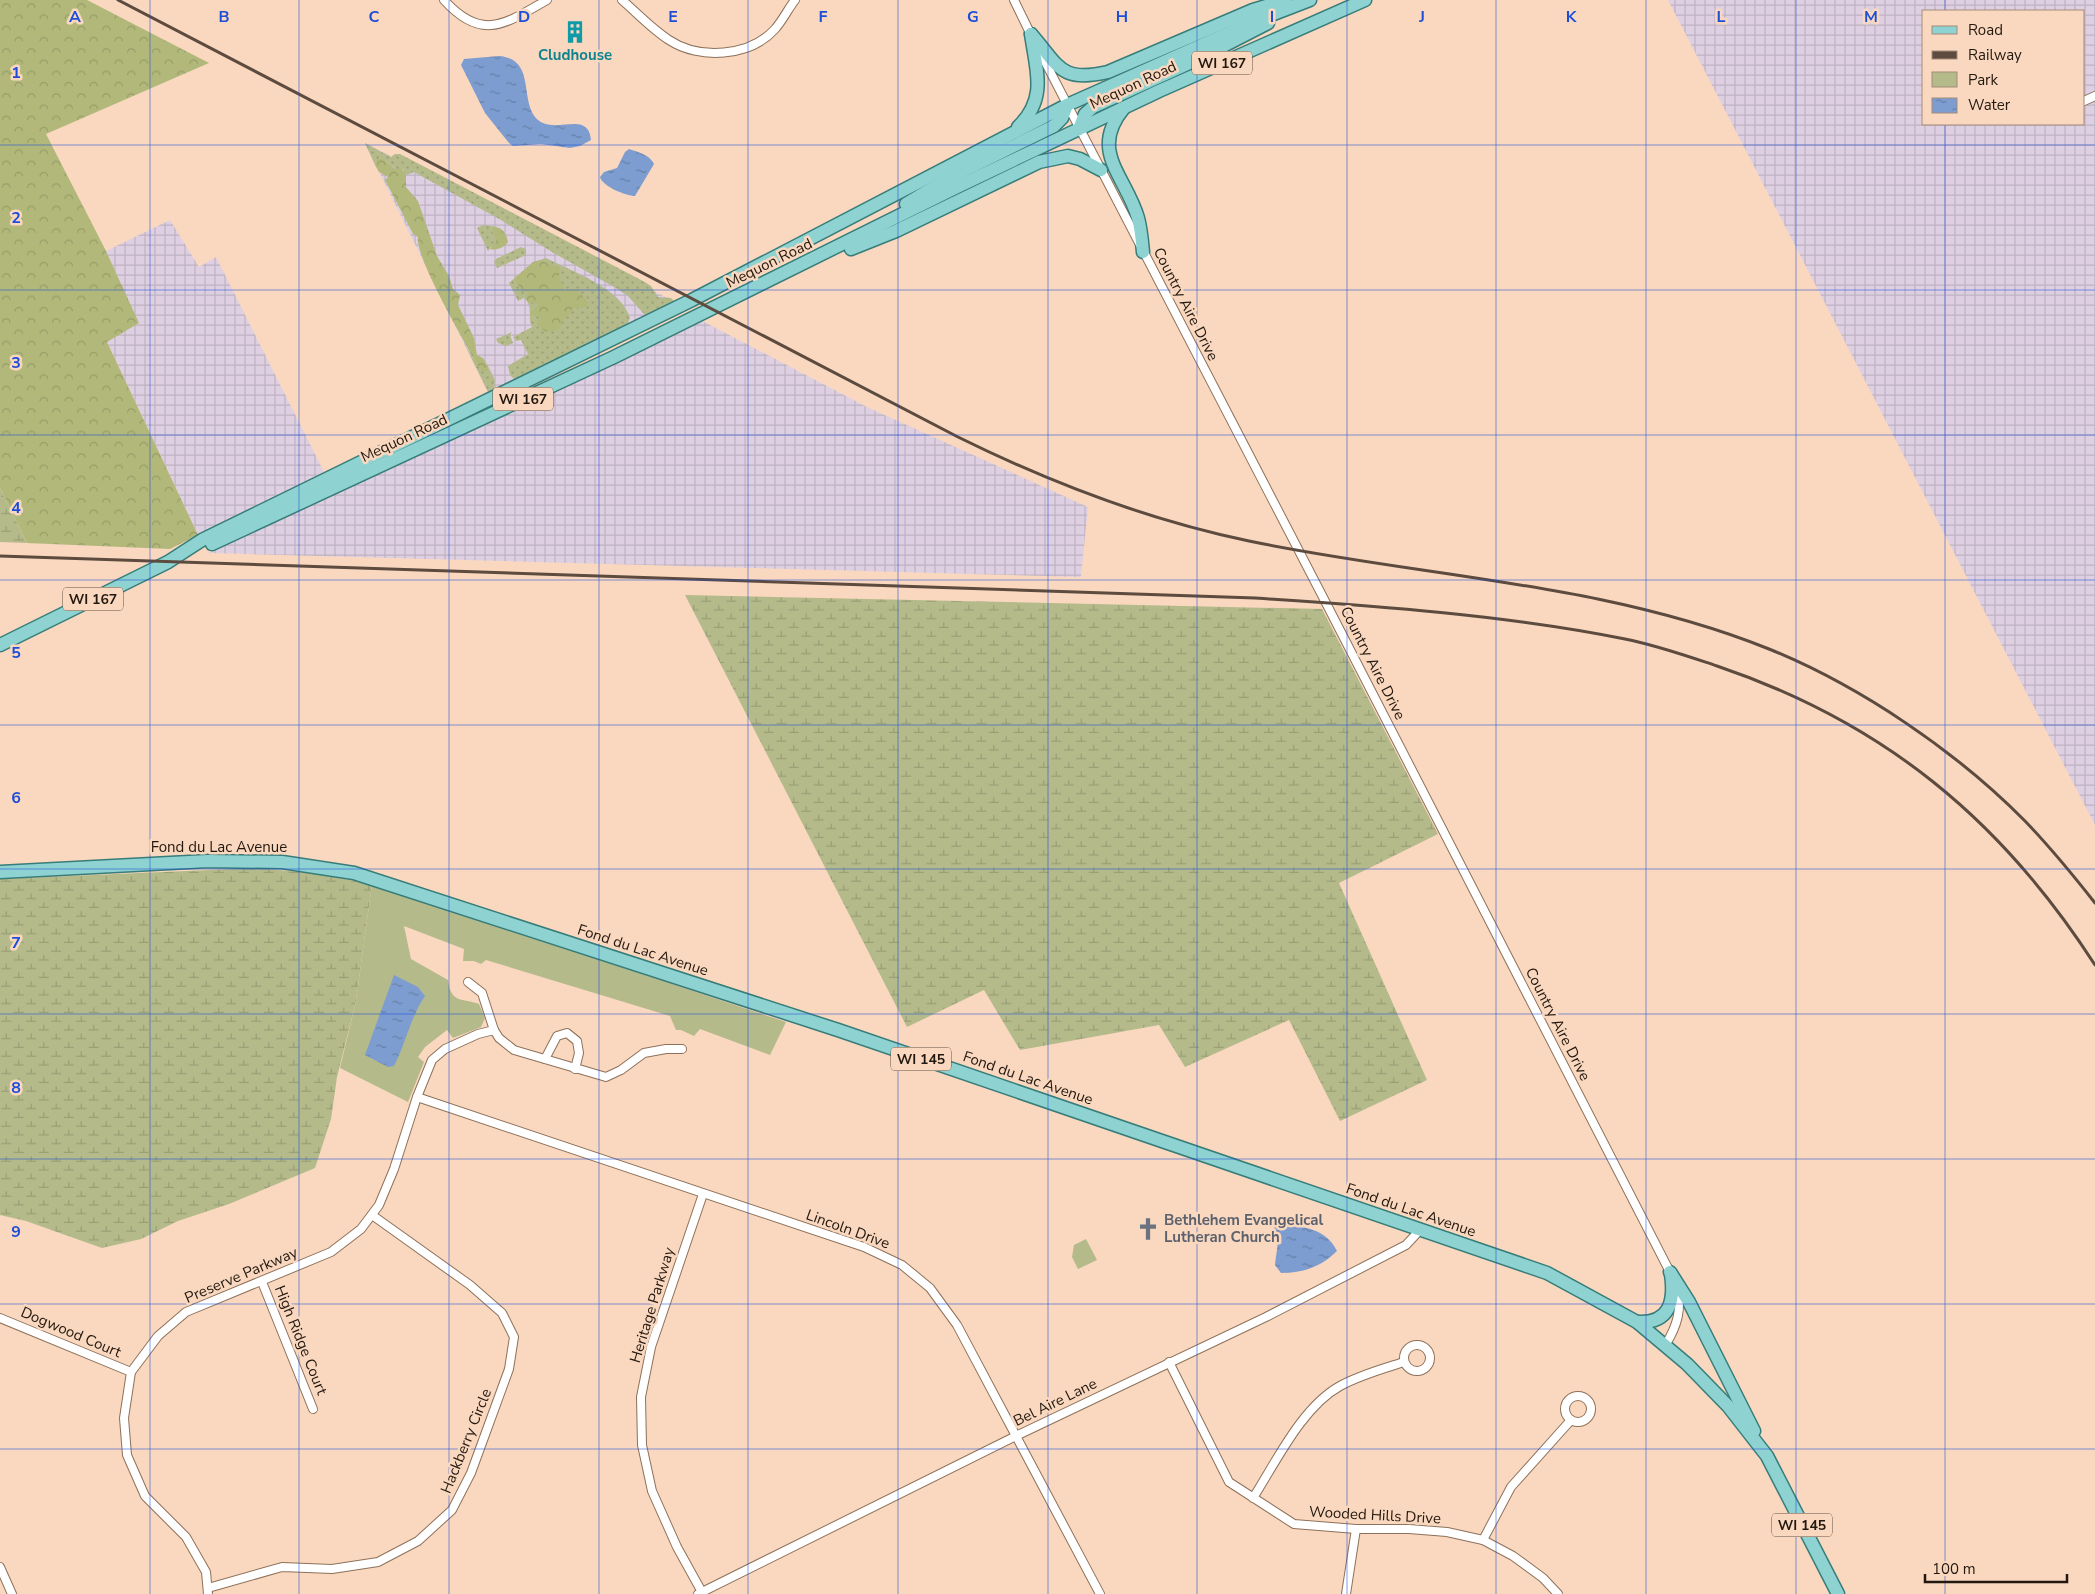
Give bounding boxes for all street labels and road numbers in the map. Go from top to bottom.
road number: WI 167 [1192,52,1252,74]
street label: Mequon Road [1086,56,1180,114]
street label: Mequon Road [723,233,815,293]
street label: Country Aire Drive [1149,244,1223,364]
road number: WI 167 [493,388,553,410]
street label: Mequon Road [357,409,451,467]
road number: WI 167 [63,588,123,610]
street label: Country Aire Drive [1336,603,1410,723]
street label: Fond du Lac Avenue [151,837,287,857]
street label: Fond du Lac Avenue [575,919,711,981]
street label: Country Aire Drive [1521,964,1595,1084]
street label: Fond du Lac Avenue [960,1046,1096,1110]
road number: WI 145 [891,1048,951,1070]
street label: Fond du Lac Avenue [1343,1178,1479,1242]
street label: Lincoln Drive [803,1205,893,1253]
street label: Preserve Parkway [181,1242,301,1308]
street label: Heritage Parkway [625,1245,679,1365]
street label: High Ridge Court [270,1282,332,1398]
street label: Dogwood Court [18,1302,125,1362]
street label: Bel Aire Lane [1010,1373,1100,1431]
street label: Hackberry Circle [436,1386,496,1496]
street label: Wooded Hills Drive [1309,1502,1441,1528]
road number: WI 145 [1772,1514,1832,1536]

